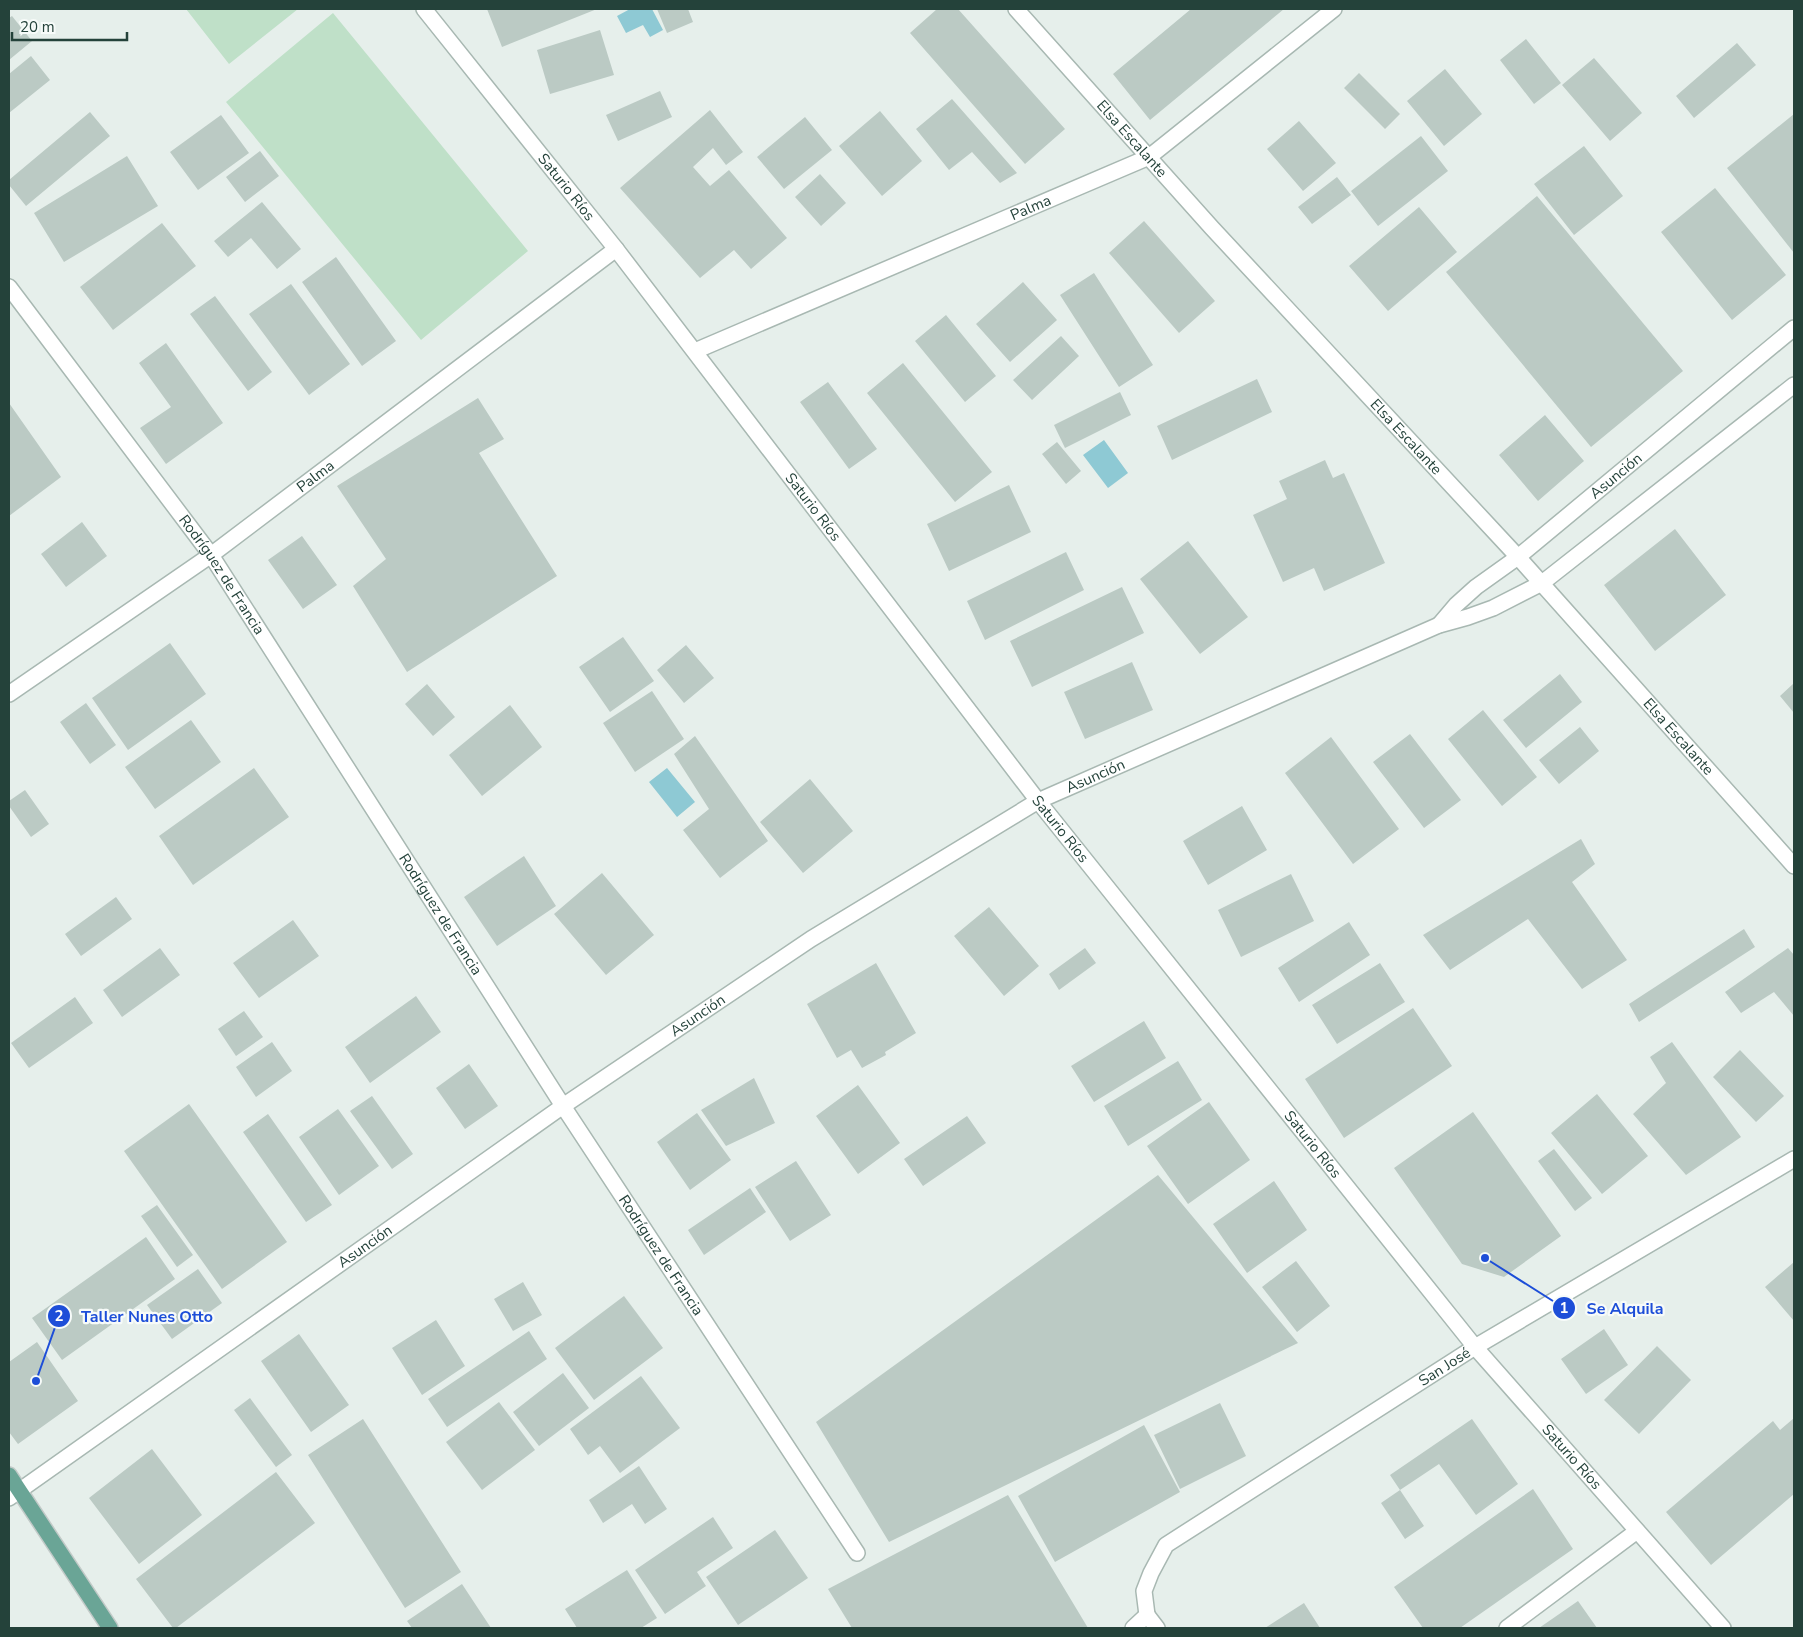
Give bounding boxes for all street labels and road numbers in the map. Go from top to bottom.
street label: Elsa Escalante [1092,96,1172,181]
street label: Saturio Ríos [533,149,600,225]
street label: Palma [1007,190,1054,225]
street label: Elsa Escalante [1366,394,1447,479]
street label: Asunción [1586,448,1646,503]
street label: Palma [292,455,338,497]
street label: Saturio Ríos [781,469,846,545]
street label: Rodríguez de Francia [174,511,269,639]
street label: Elsa Escalante [1639,694,1718,779]
street label: Asunción [1063,754,1128,797]
street label: Saturio Ríos [1027,791,1094,867]
street label: Rodríguez de Francia [394,850,487,979]
street label: Asunción [666,990,729,1041]
street label: Saturio Ríos [1280,1107,1346,1182]
street label: Rodríguez de Francia [614,1191,708,1319]
street label: Asunción [334,1220,396,1272]
street label: San José [1415,1342,1474,1391]
street label: Saturio Ríos [1538,1420,1606,1494]

